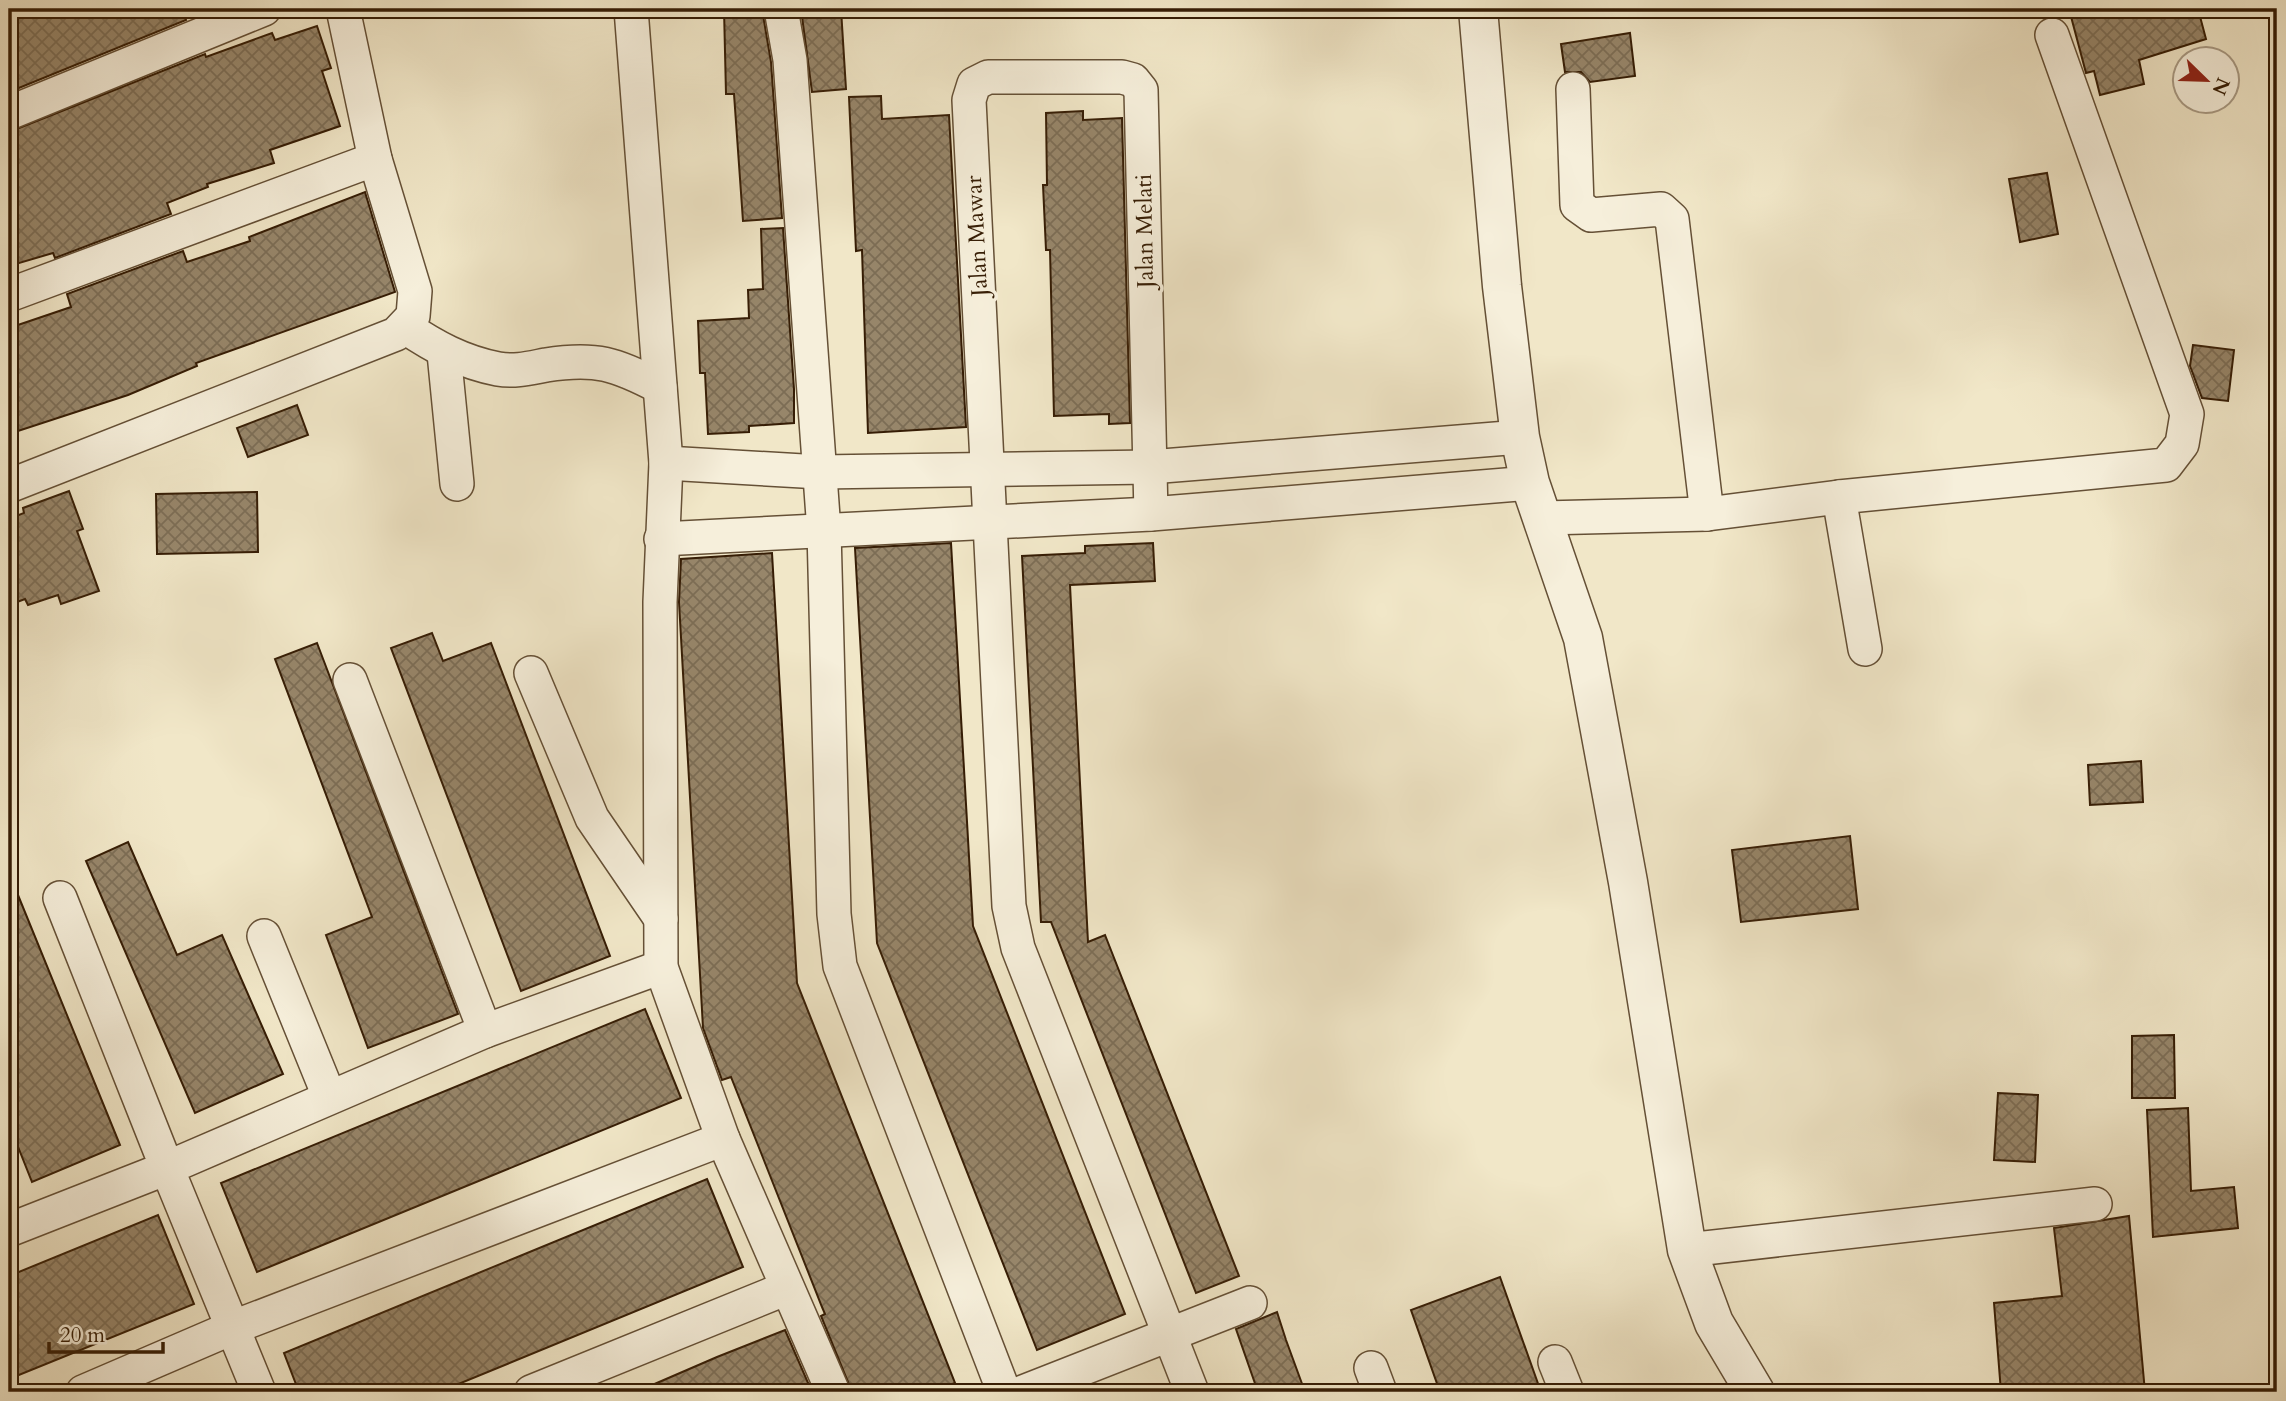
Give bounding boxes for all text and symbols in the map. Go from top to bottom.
north arrow [2170,46,2240,116]
text: N [2205,74,2236,99]
street label: Jalan Mawar [958,174,995,300]
street label: Jalan Melati [1128,174,1161,291]
scale bar [49,1310,163,1354]
text: 20 m [60,1321,105,1350]

